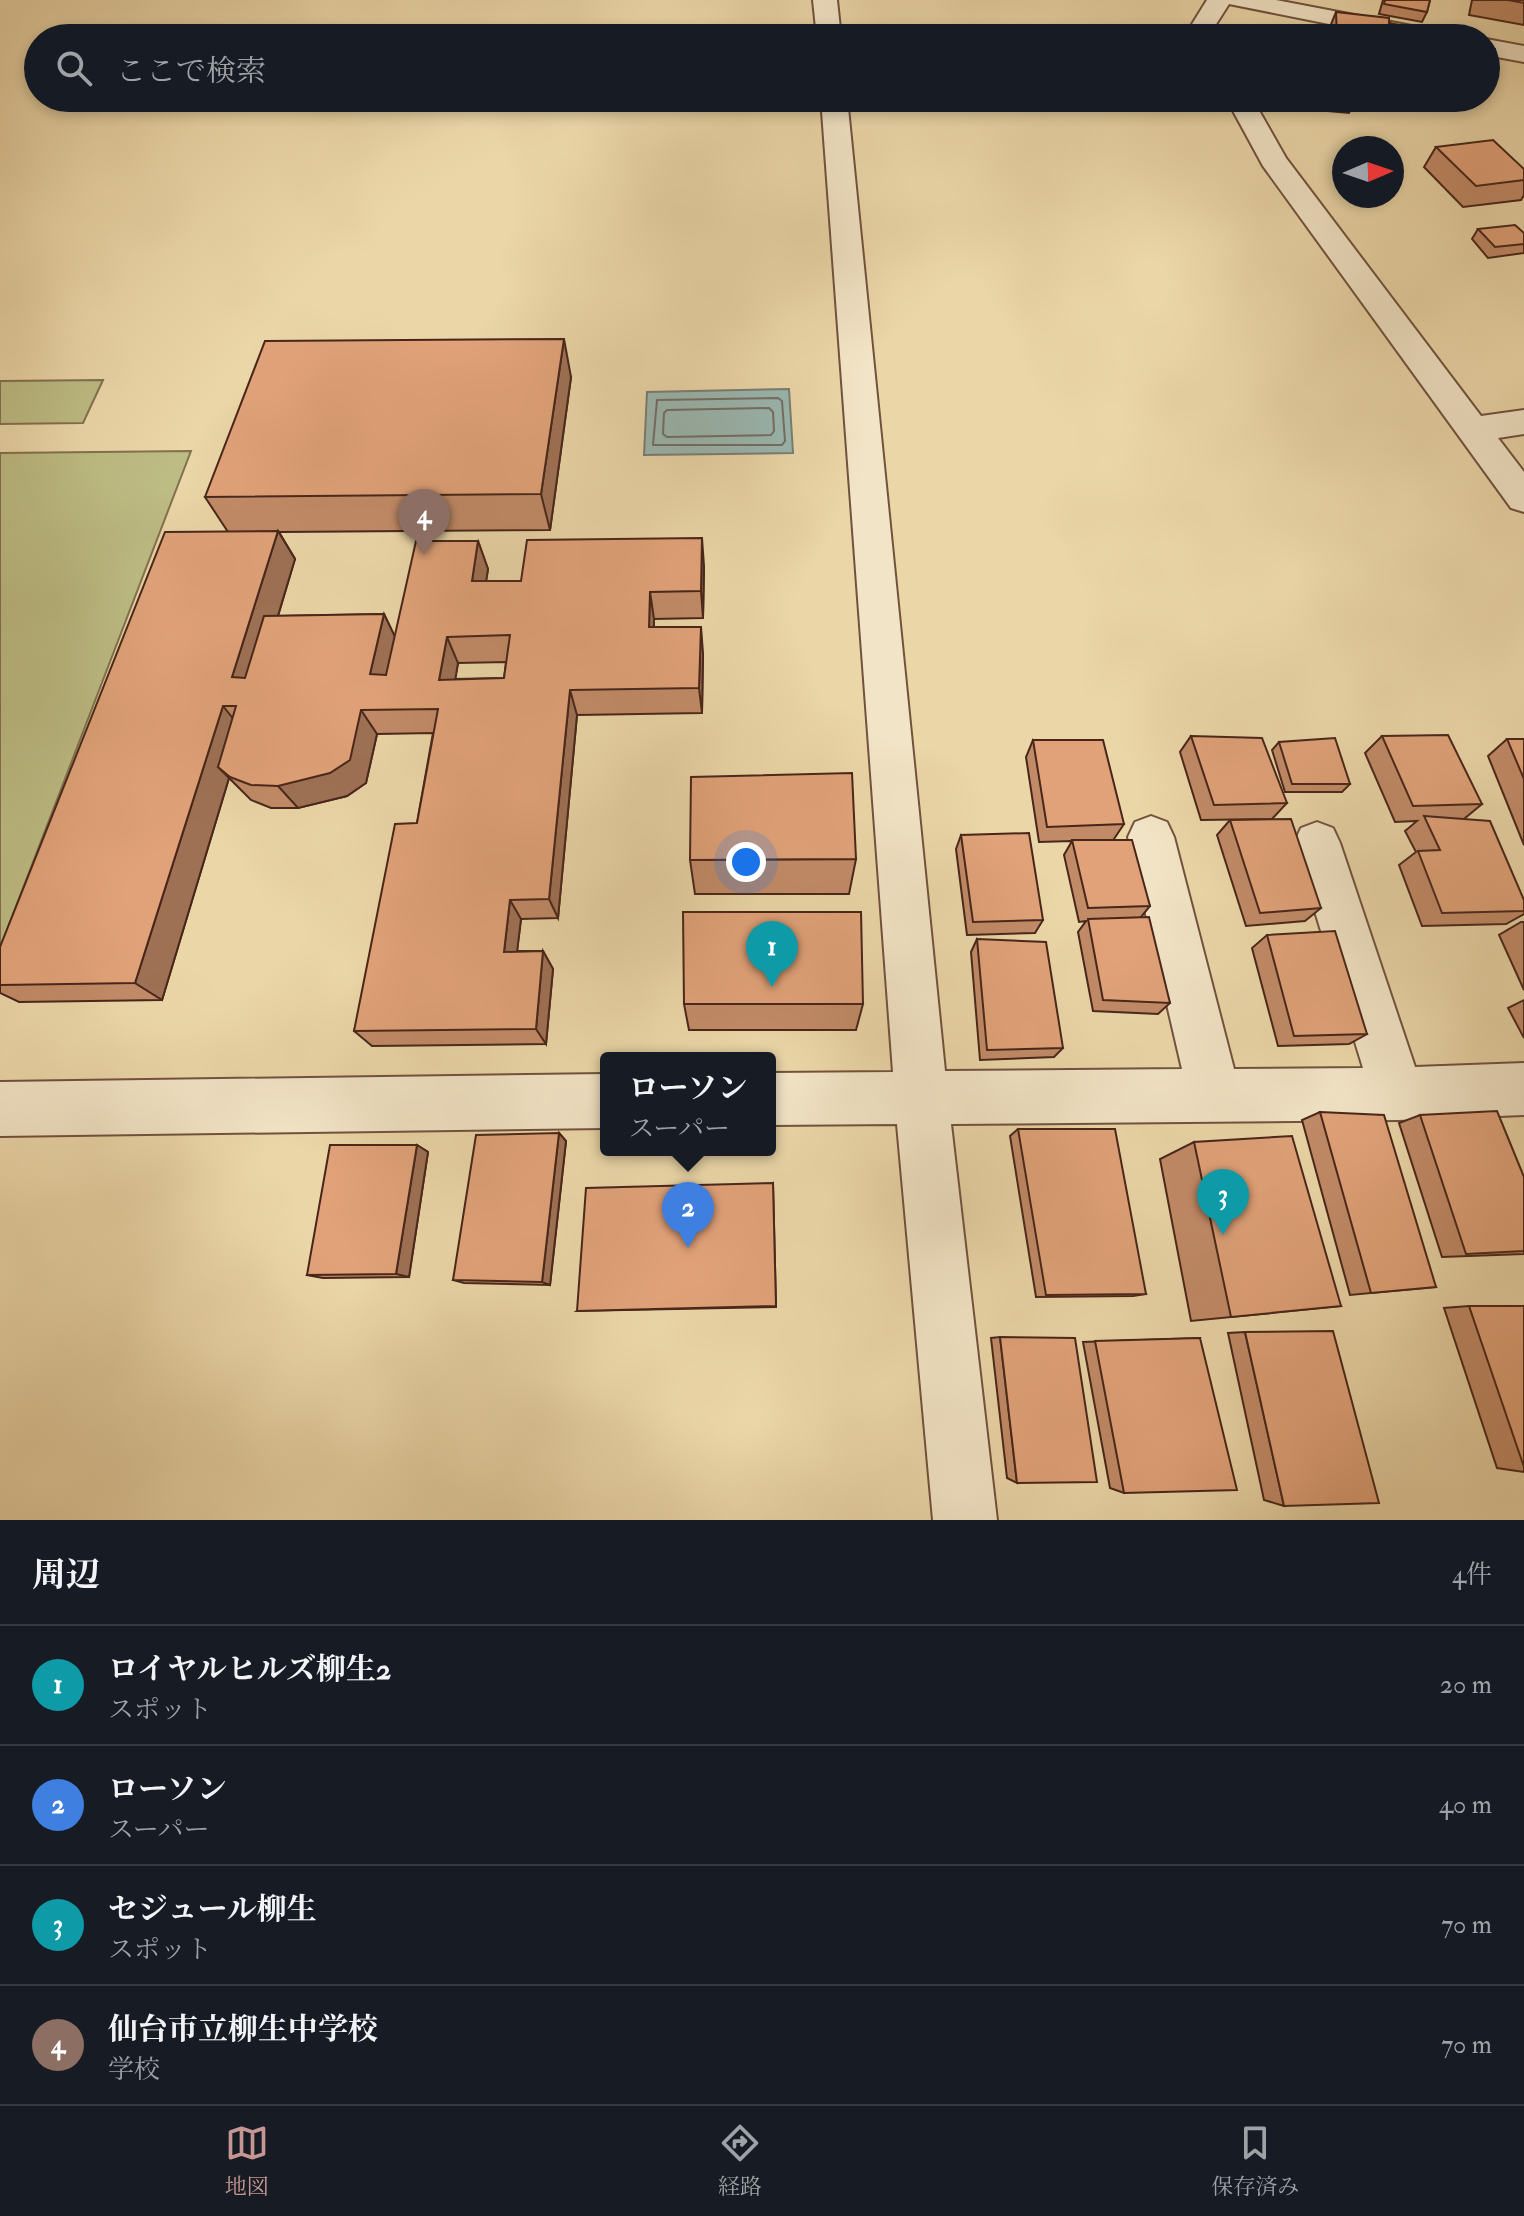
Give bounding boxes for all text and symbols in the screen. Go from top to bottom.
search box [24,24,1500,112]
icon: search [52,46,96,90]
text: ここで検索 [116,53,266,90]
north arrow [1332,136,1404,208]
pin: 4 [398,489,450,555]
your location [726,842,766,882]
pin: 1 [746,921,798,987]
popup [600,1052,776,1156]
text: ローソン [629,1070,747,1107]
text: スーパー [629,1113,730,1145]
pin: 3 [1197,1169,1249,1235]
pin: 2 [662,1182,714,1248]
text: 周辺 [32,1554,100,1597]
text: 4件 [1452,1559,1492,1591]
text: ロイヤルヒルズ柳生2 [108,1651,391,1688]
text: 1 [53,1669,63,1701]
text: 20 m [1440,1669,1492,1701]
text: スポット [108,1694,212,1726]
text: ローソン [108,1771,227,1808]
text: 2 [51,1789,65,1821]
text: 40 m [1439,1789,1492,1821]
text: スーパー [108,1814,209,1846]
text: セジュール柳生 [108,1891,317,1928]
text: 3 [53,1909,63,1941]
text: 70 m [1441,1909,1492,1941]
text: スポット [108,1934,212,1966]
text: 仙台市立柳生中学校 [108,2011,378,2048]
text: 4 [51,2029,65,2061]
text: 70 m [1441,2029,1492,2061]
text: 学校 [108,2054,160,2086]
tab: 地図 [225,2121,269,2201]
tab: 経路 [718,2121,762,2201]
tab: 保存済み [1211,2121,1299,2201]

